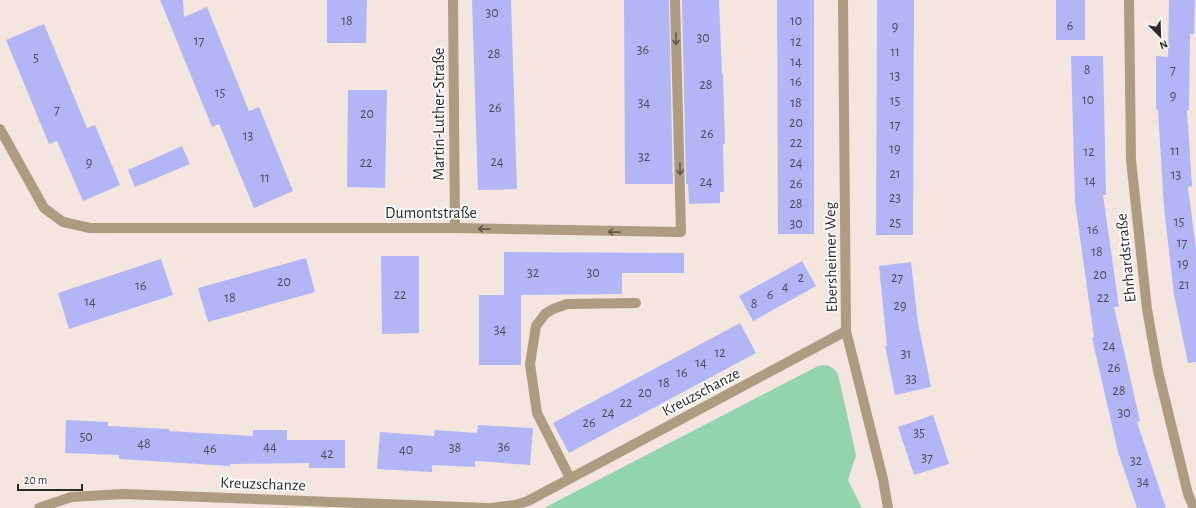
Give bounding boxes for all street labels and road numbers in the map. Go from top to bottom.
street label: Martin-Luther-Straße [431,48,447,180]
street label: Ebersheimer Weg [822,201,840,312]
street label: Dumontstraße [385,205,477,221]
street label: Ehrhardstraße [1113,213,1139,303]
street label: Kreuzschanze [659,365,743,419]
street label: Kreuzschanze [220,475,306,493]

